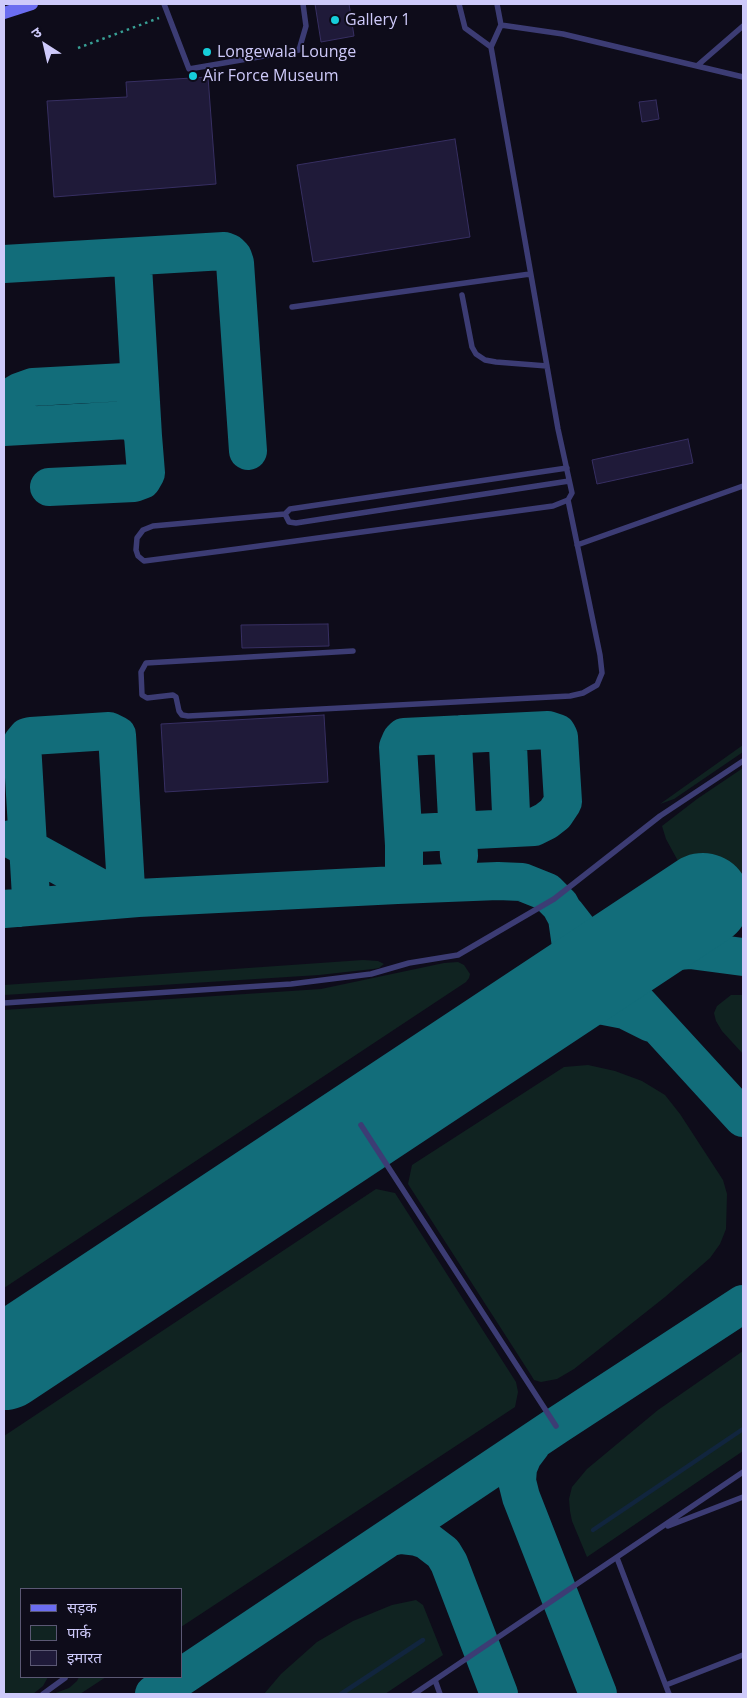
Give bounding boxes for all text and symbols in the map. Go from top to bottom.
place label: Gallery 1 [345,10,410,30]
marker: Gallery 1 [329,14,341,26]
north arrow [20,20,70,70]
text: उ [27,22,45,42]
place label: Longewala Lounge [217,42,356,62]
marker: Longewala Lounge [201,46,213,58]
place label: Air Force Museum [203,66,339,86]
marker: Air Force Museum [187,70,199,82]
legend [20,1588,182,1678]
text: सड़क [67,1597,97,1617]
text: पार्क [67,1622,91,1642]
text: इमारत [67,1647,102,1667]

